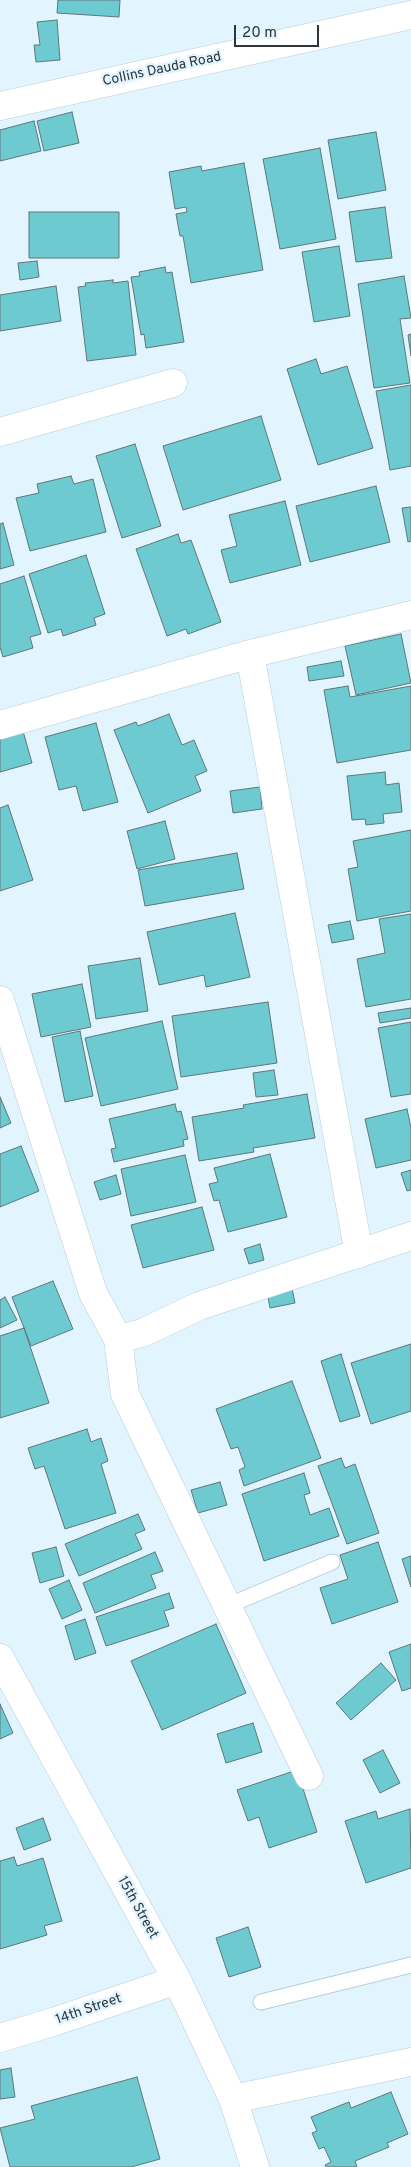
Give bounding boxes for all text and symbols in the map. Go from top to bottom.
scale bar [236,15,321,47]
text: 20 m [242,24,277,43]
street label: Collins Dauda Road [101,49,223,91]
street label: 15th Street [113,1874,161,1942]
street label: 14th Street [54,1991,124,2029]

